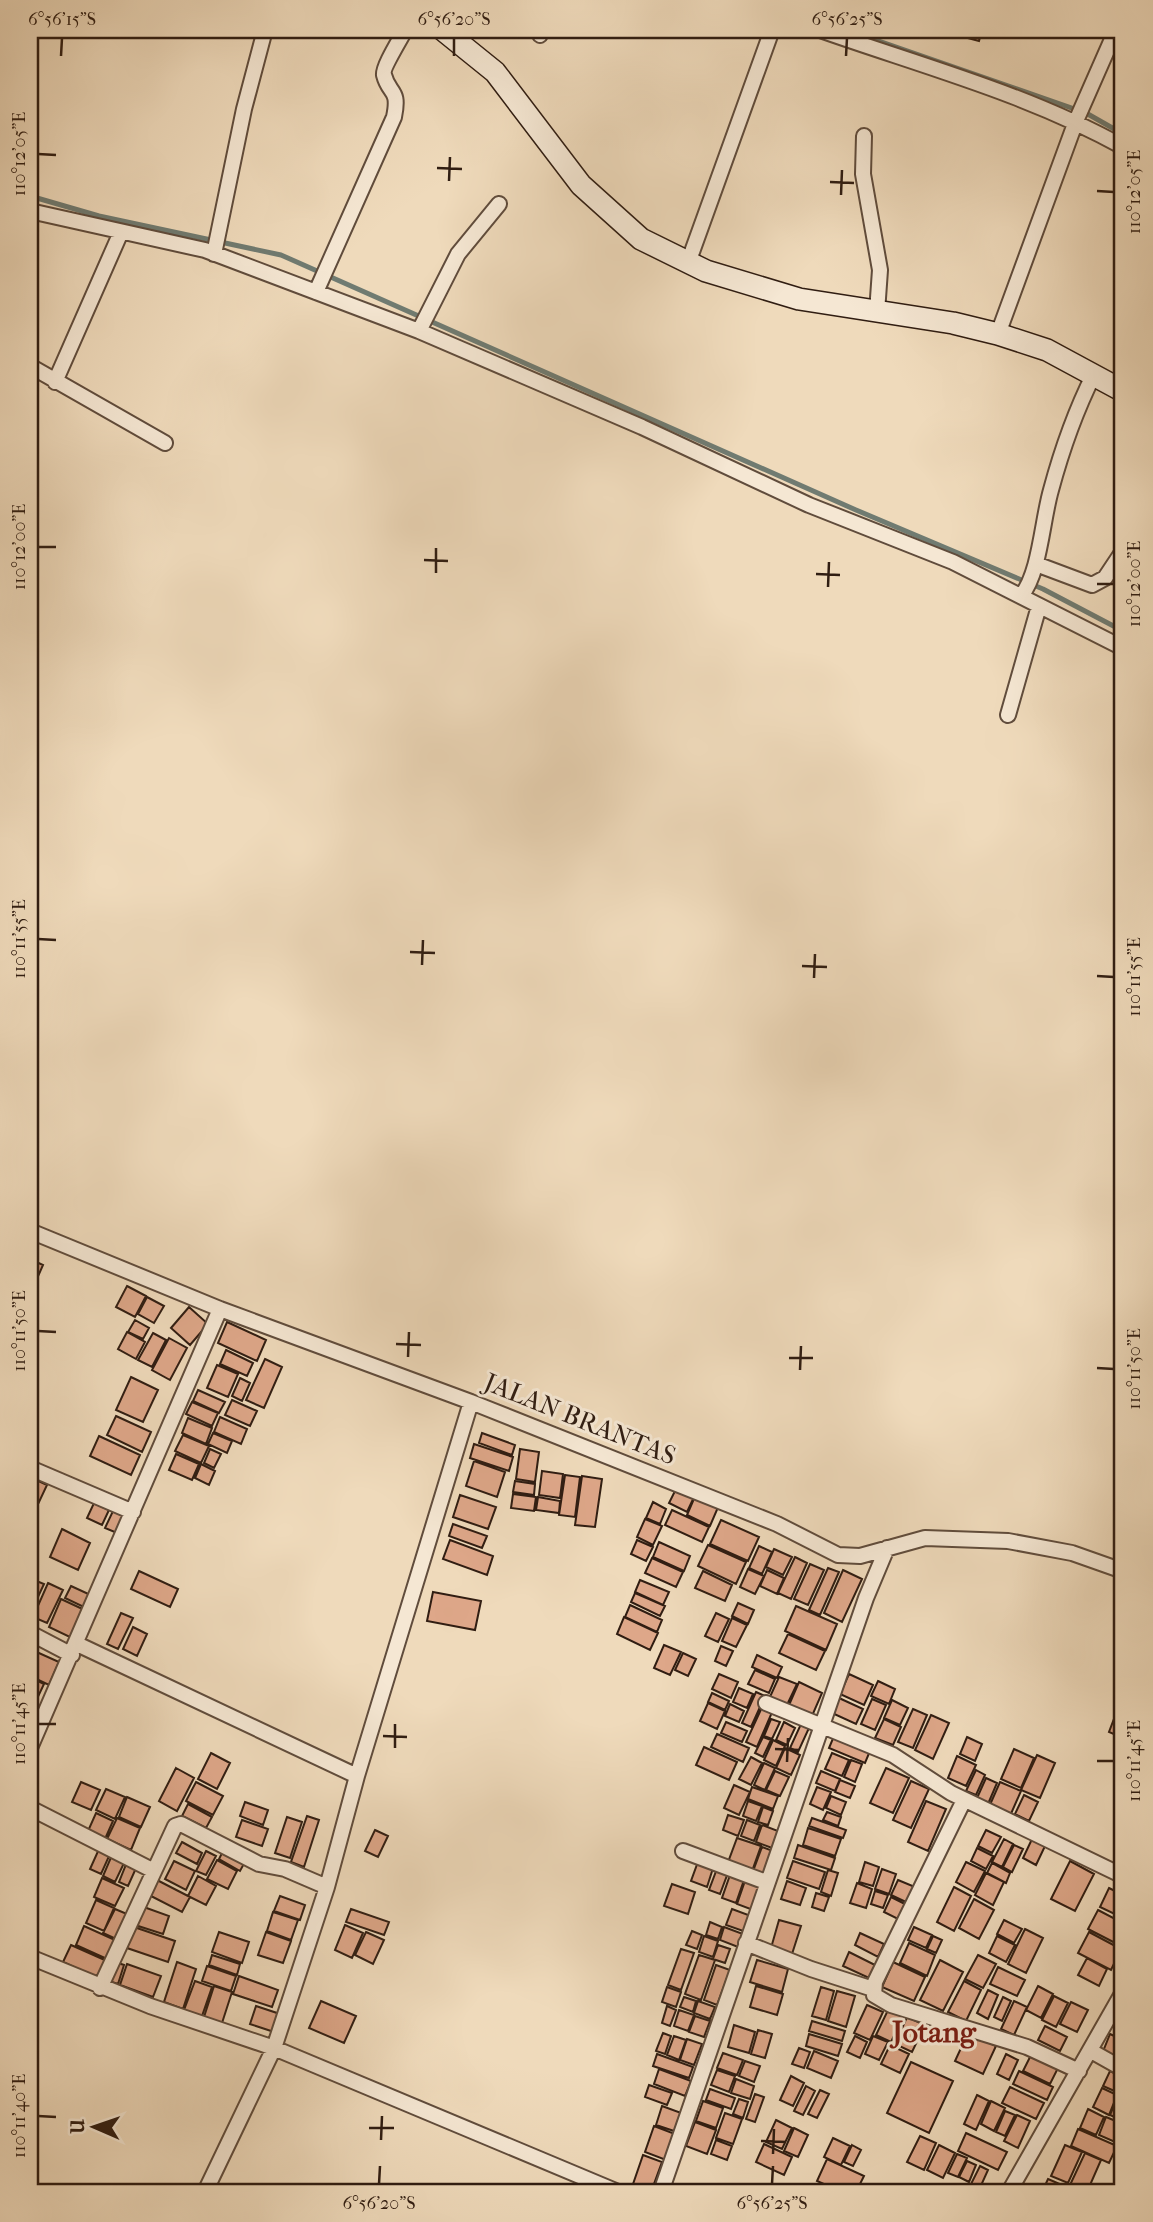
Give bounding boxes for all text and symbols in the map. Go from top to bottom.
text: 6°56'15"S [28,9,96,30]
text: 6°56'20"S [417,9,491,30]
text: 6°56'25"S [811,9,883,30]
text: 110°12'05"E [9,112,30,196]
text: 110°12'05"E [1124,150,1145,234]
text: 110°12'00"E [9,504,30,590]
text: 110°12'00"E [1124,541,1145,627]
text: 110°11'55"E [9,899,30,979]
text: 110°11'55"E [1124,937,1145,1017]
text: 110°11'50"E [9,1290,30,1372]
text: 110°11'50"E [1124,1328,1145,1410]
street label: JALAN BRANTAS [478,1366,680,1472]
text: 110°11'45"E [9,1683,30,1765]
text: 110°11'45"E [1124,1720,1145,1802]
district label: Jotang [889,2015,977,2050]
text: 110°11'40"E [9,2074,30,2158]
north arrow [60,2092,130,2162]
text: U [67,2118,89,2135]
text: 6°56'20"S [342,2193,416,2214]
text: 6°56'25"S [736,2193,808,2214]

